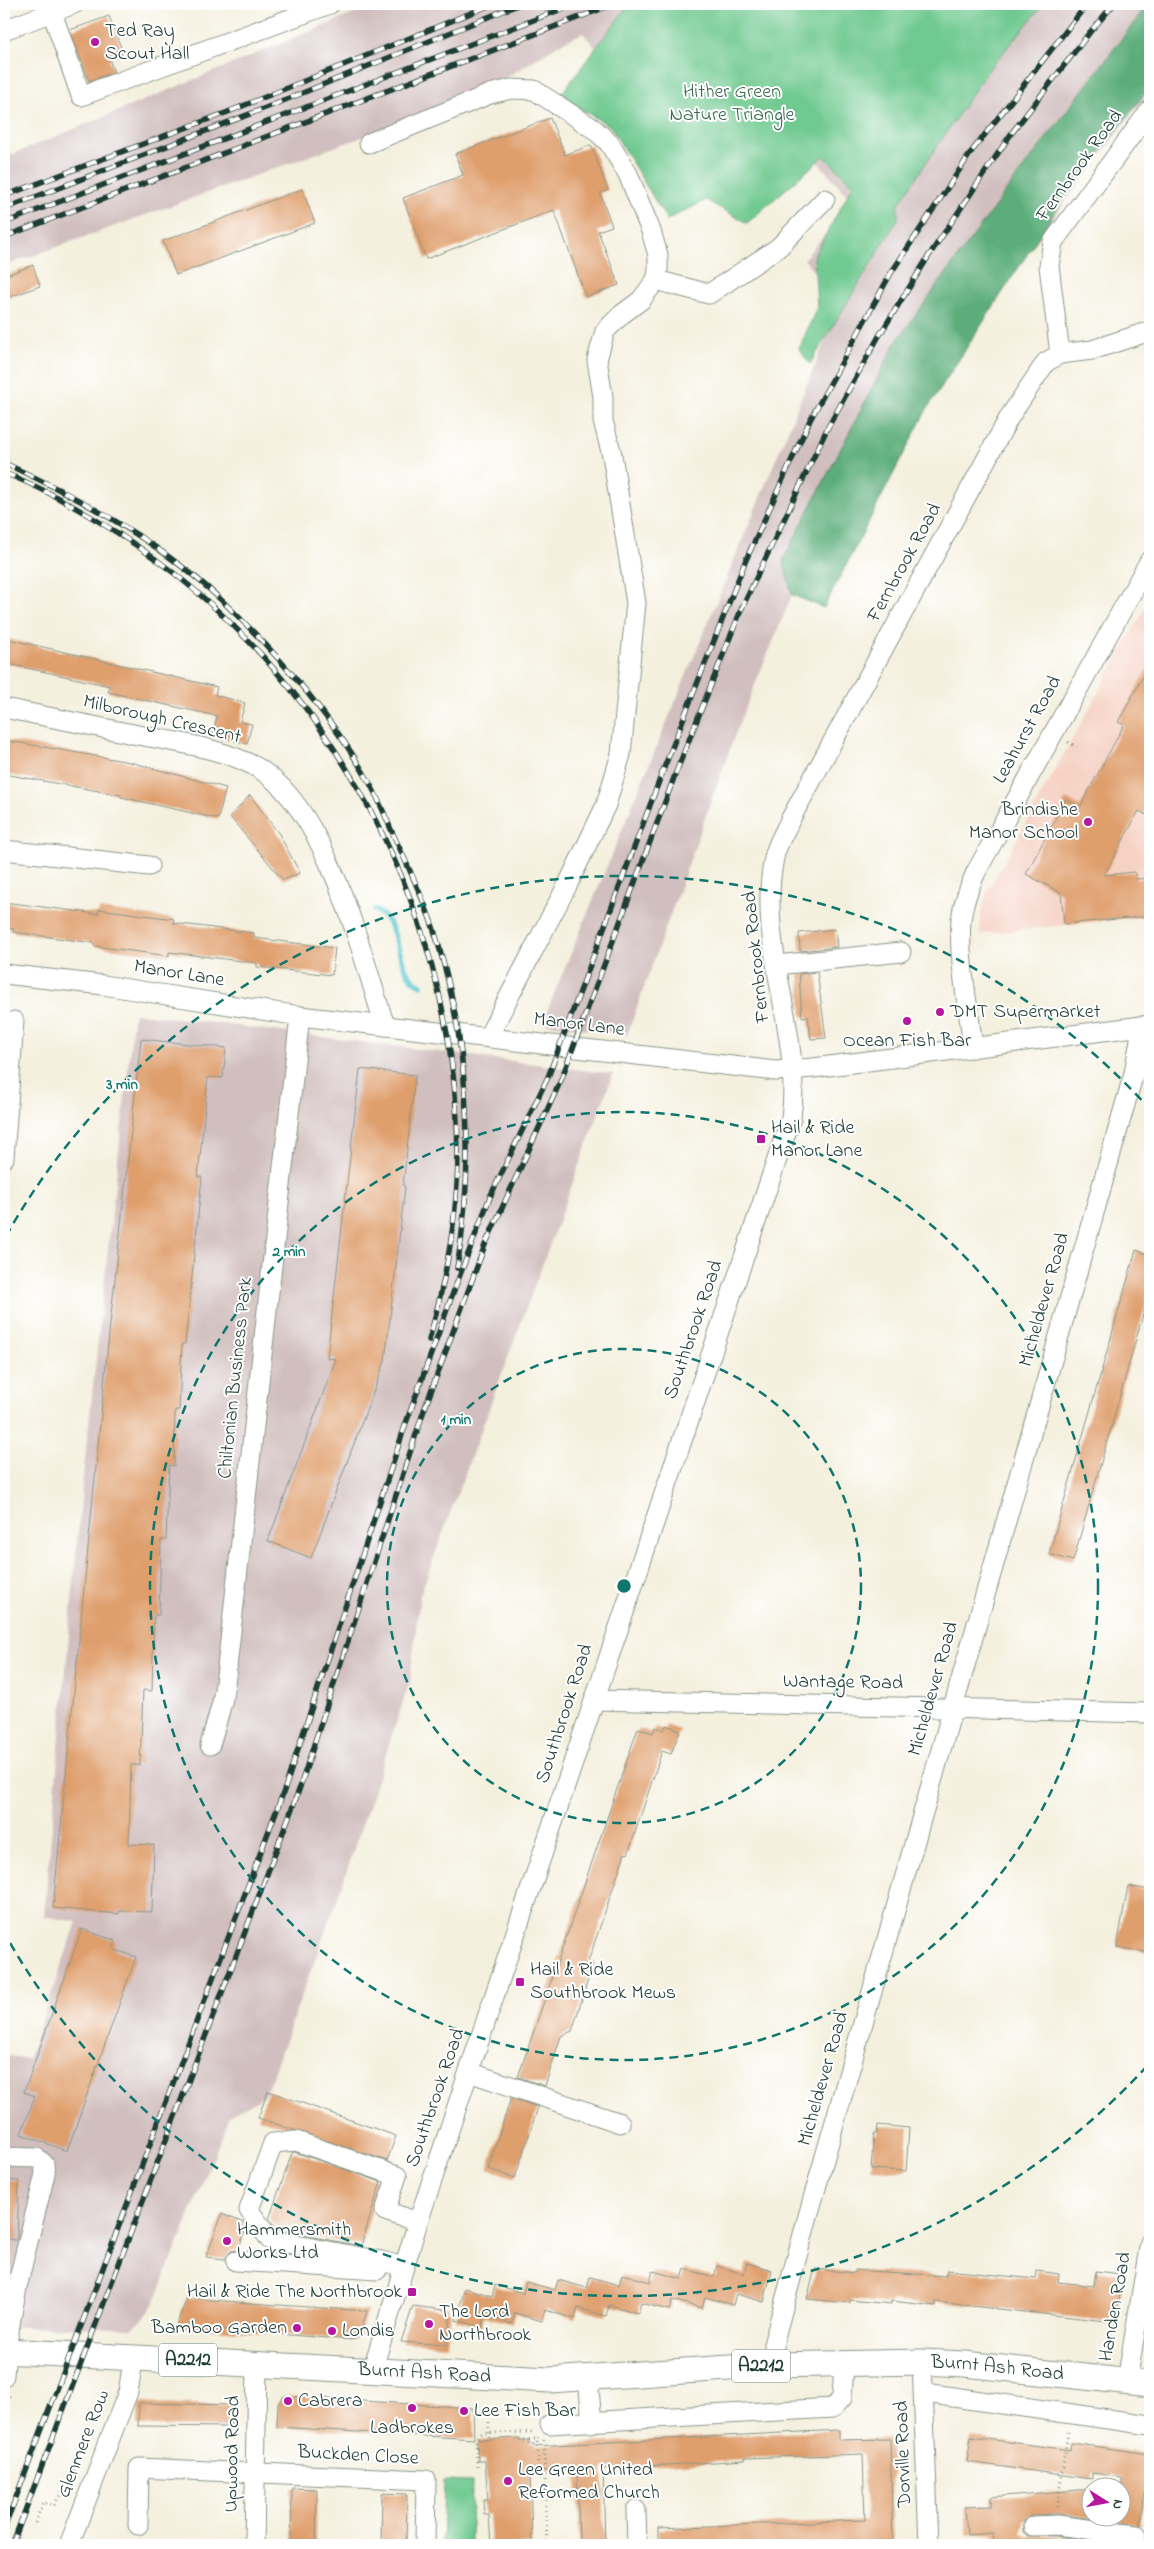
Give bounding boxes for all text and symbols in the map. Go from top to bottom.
place label: Ted Ray Scout Hall [105,17,189,69]
marker: Ted Ray Scout Hall [89,36,101,48]
park label: Hither Green Nature Triangle [670,78,795,131]
street label: Fernbrook Road [1029,104,1131,229]
street label: Fernbrook Road [860,498,950,629]
street label: Leahurst Road [986,671,1070,789]
street label: Milborough Crescent [80,688,244,753]
place label: Brindishe Manor School [969,796,1078,848]
marker: Brindishe Manor School [1082,816,1094,828]
street label: Fernbrook Road [736,890,778,1025]
street label: Manor Lane [132,953,226,995]
place label: DMT Supermarket [949,998,1101,1027]
street label: Manor Lane [532,1005,626,1045]
marker: DMT Supermarket [934,1006,946,1018]
marker: Ocean Fish Bar [901,1015,913,1027]
place label: Ocean Fish Bar [843,1027,972,1056]
text: 3 min [105,1074,138,1096]
place label: Hail & Ride Manor Lane [771,1114,862,1166]
marker: Hail & Ride Manor Lane [755,1133,767,1145]
street label: Micheldever Road [1012,1229,1078,1371]
text: 2 min [272,1241,306,1263]
street label: Southbrook Road [657,1257,731,1403]
street label: Chiltonian Business Park [211,1275,261,1480]
text: 1 min [441,1409,472,1431]
centre of rings [615,1577,633,1595]
street label: Micheldever Road [901,1618,967,1760]
street label: Southbrook Road [529,1641,601,1787]
street label: Wantage Road [783,1667,903,1700]
place label: Hail & Ride Southbrook Mews [530,1956,676,2008]
marker: Hail & Ride Southbrook Mews [514,1976,526,1988]
street label: Micheldever Road [791,2008,857,2150]
street label: Southbrook Road [399,2025,473,2171]
place label: Hammersmith Works Ltd [237,2216,351,2268]
marker: Hammersmith Works Ltd [221,2235,233,2247]
street label: Handen Road [1092,2250,1140,2364]
place label: Hail & Ride The Northbrook [187,2278,402,2307]
marker: Hail & Ride The Northbrook [406,2286,418,2298]
place label: The Lord Northbrook [439,2298,531,2350]
place label: Bamboo Garden [150,2314,287,2343]
place label: Londis [342,2317,395,2346]
marker: The Lord Northbrook [423,2318,435,2330]
marker: Bamboo Garden [291,2322,303,2334]
marker: Londis [326,2325,338,2337]
road number: A2212 [159,2344,217,2376]
street label: Burnt Ash Road [929,2348,1065,2389]
road number: A2212 [732,2350,790,2382]
street label: Burnt Ash Road [356,2355,492,2391]
street label: Glenmere Row [50,2386,118,2502]
place label: Cabrera [298,2387,363,2416]
street label: Upwood Road [217,2395,249,2513]
marker: Cabrera [282,2395,294,2407]
place label: Lee Fish Bar [474,2397,577,2426]
street label: Dorville Road [888,2400,920,2509]
marker: Ladbrokes [406,2402,418,2414]
marker: Lee Fish Bar [458,2405,470,2417]
place label: Ladbrokes [370,2414,454,2443]
street label: Buckden Close [296,2438,419,2474]
place label: Lee Green United Reformed Church [518,2456,660,2508]
marker: Lee Green United Reformed Church [502,2475,514,2487]
north arrow [1082,2476,1132,2526]
text: N [1106,2498,1128,2511]

